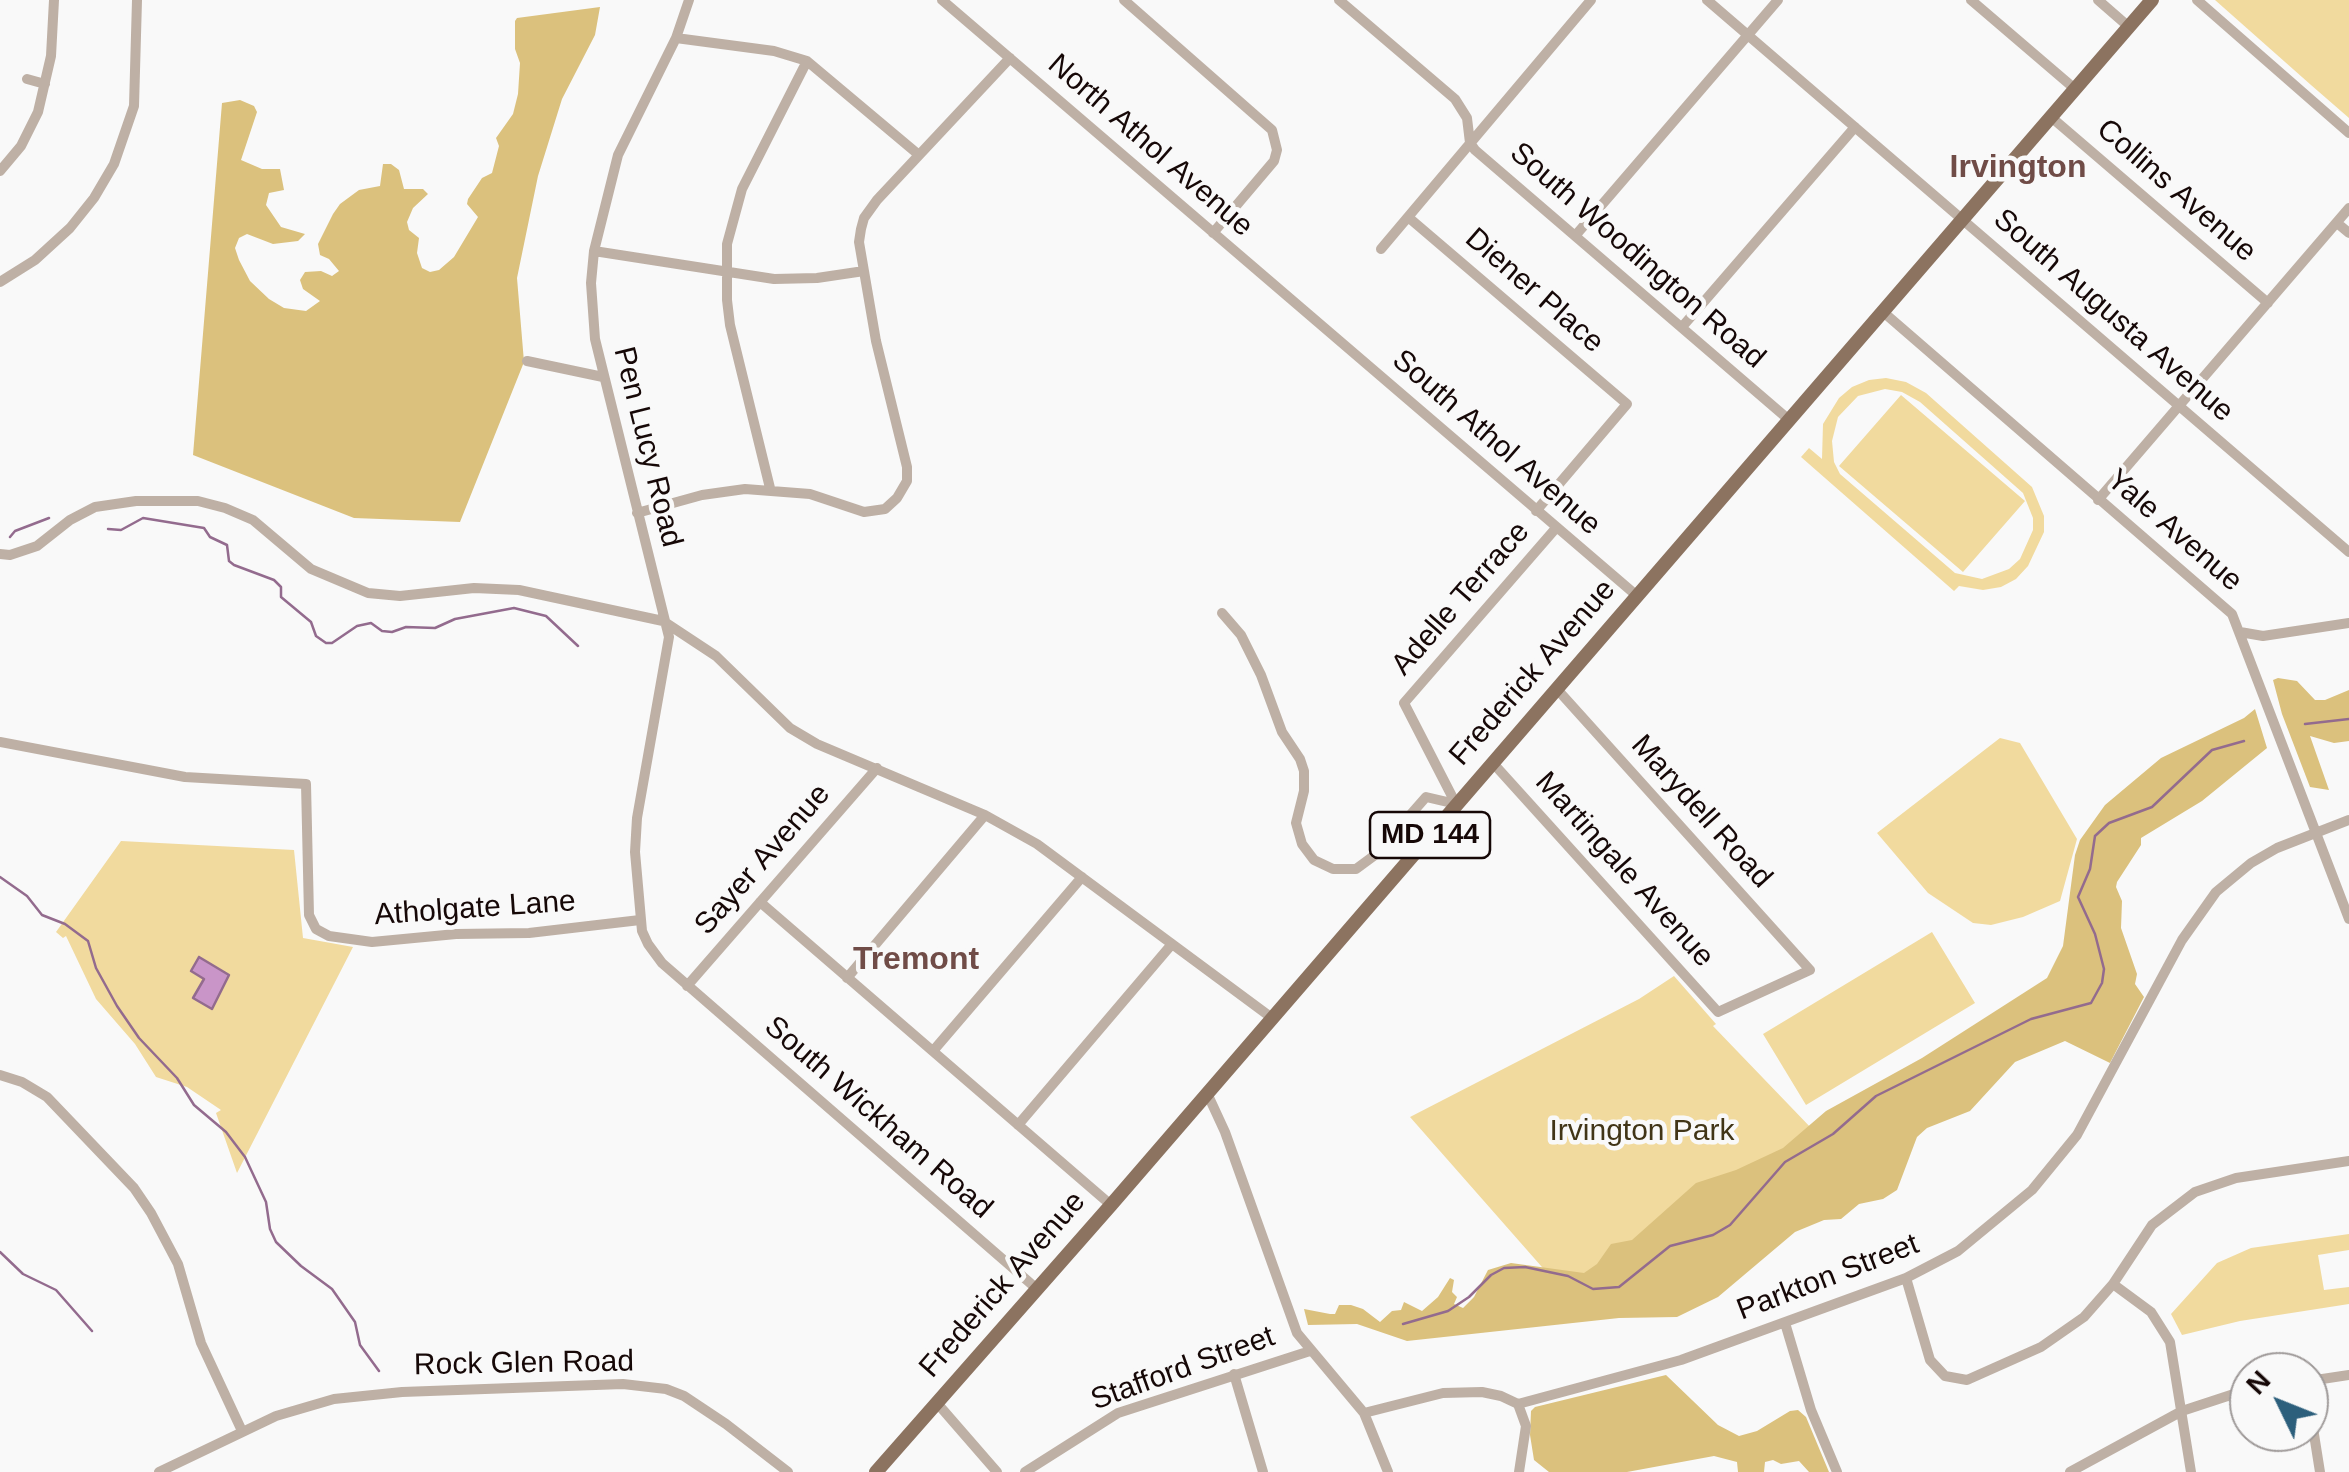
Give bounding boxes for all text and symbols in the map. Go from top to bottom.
street label: North Athol Avenue [1040,47,1260,245]
street label: Collins Avenue [2089,112,2263,270]
street label: South Woodington Road [1502,135,1772,377]
district label: Irvington [1950,149,2086,187]
street label: South Augusta Avenue [1986,202,2240,430]
street label: Diener Place [1457,221,1611,361]
street label: Pen Lucy Road [605,343,689,551]
street label: South Athol Avenue [1384,343,1608,543]
street label: Yale Avenue [2099,463,2249,599]
street label: Adelle Terrace [1385,515,1537,683]
street label: Frederick Avenue [1442,573,1624,773]
street label: Marydell Road [1623,728,1779,896]
street label: Martingale Avenue [1527,765,1721,975]
street label: Sayer Avenue [688,777,838,943]
road number: MD 144 [1370,812,1490,858]
street label: Atholgate Lane [373,884,577,934]
district label: Tremont [853,941,979,979]
street label: South Wickham Road [757,1009,999,1227]
park label: Irvington Park [1549,1114,1735,1150]
street label: Frederick Avenue [912,1185,1094,1385]
street label: Parkton Street [1732,1227,1924,1329]
street label: Stafford Street [1086,1319,1280,1419]
street label: Rock Glen Road [414,1344,634,1384]
north arrow [2229,1352,2329,1452]
text: N [2240,1365,2276,1401]

